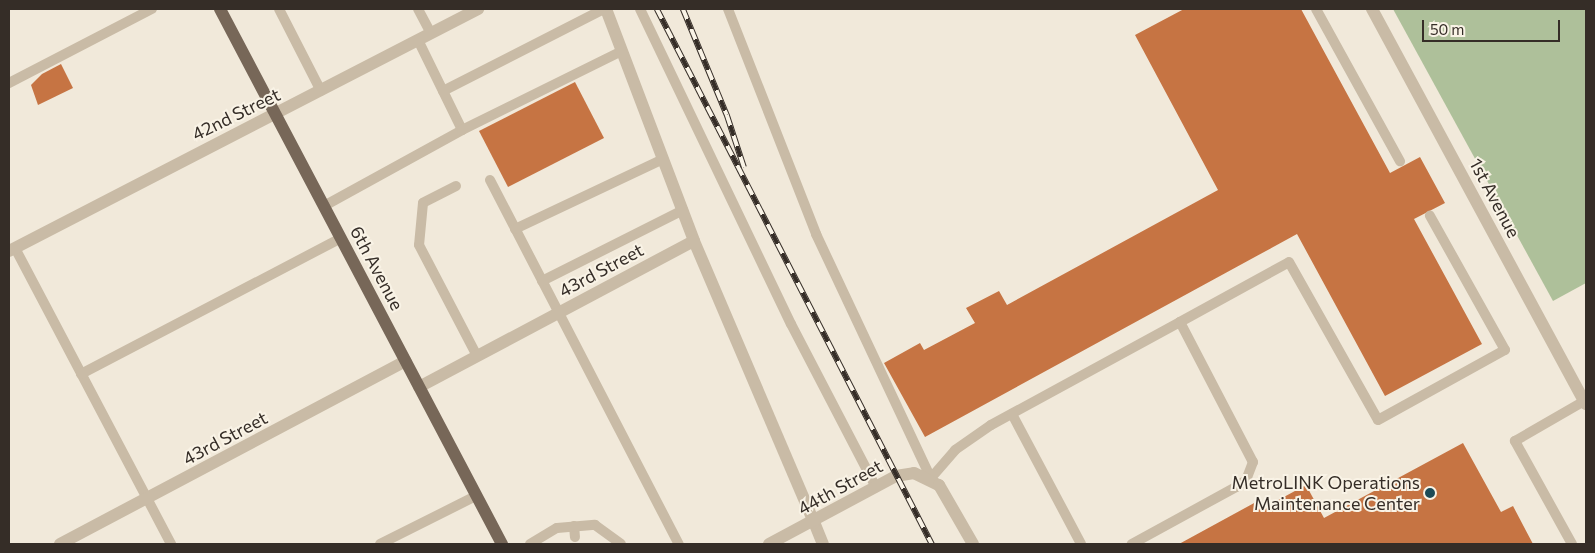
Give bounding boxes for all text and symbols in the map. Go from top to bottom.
scale bar [1425,10,1562,42]
text: 50 m [1430,20,1464,38]
street label: 42nd Street [188,83,284,145]
street label: 1st Avenue [1465,155,1525,241]
street label: 6th Avenue [346,222,408,314]
street label: 43rd Street [555,239,647,301]
street label: 43rd Street [179,407,271,469]
street label: 44th Street [794,455,886,519]
place label: MetroLINK Operations Maintenance Center [1231,472,1420,514]
marker: MetroLINK Operations Maintenance Center [1424,487,1436,499]

